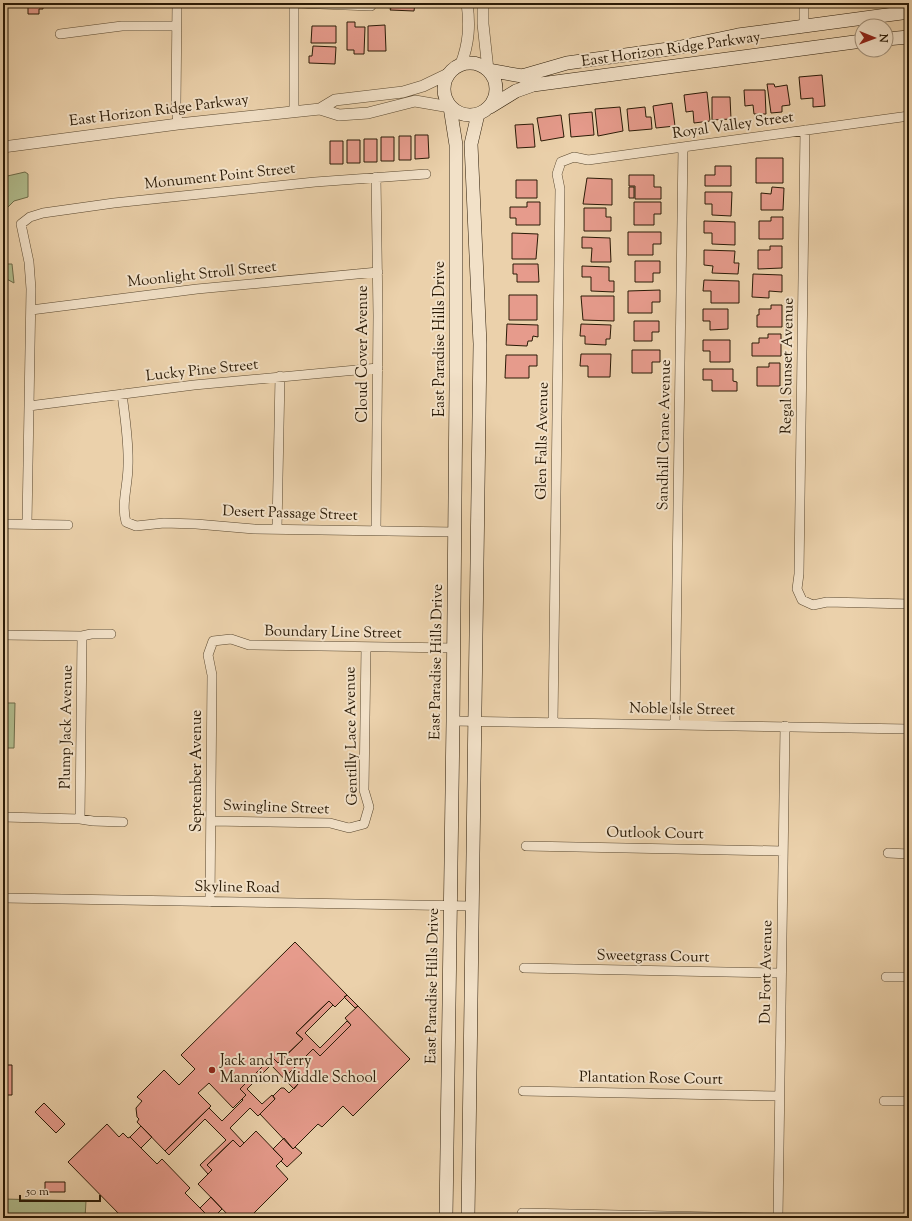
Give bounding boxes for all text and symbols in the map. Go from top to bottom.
north arrow [854,18,894,58]
street label: East Horizon Ridge Parkway [580,27,762,73]
text: N [875,33,891,43]
street label: East Horizon Ridge Parkway [68,90,250,132]
street label: Royal Valley Street [671,107,795,145]
street label: Monument Point Street [144,159,296,195]
street label: Moonlight Stroll Street [126,257,278,293]
street label: East Paradise Hills Drive [430,261,451,417]
street label: Cloud Cover Avenue [353,285,374,423]
street label: Regal Sunset Avenue [776,298,800,434]
street label: Lucky Pine Street [145,355,259,387]
street label: Sandhill Crane Avenue [653,359,677,511]
street label: Glen Falls Avenue [531,382,555,500]
street label: Desert Passage Street [222,501,358,527]
street label: East Paradise Hills Drive [425,584,449,740]
street label: Boundary Line Street [264,621,402,645]
street label: Plump Jack Avenue [55,665,79,789]
street label: Gentilly Lace Avenue [340,666,364,806]
street label: Noble Isle Street [629,699,735,721]
street label: September Avenue [187,710,208,832]
street label: Swingline Street [222,796,330,820]
street label: Outlook Court [606,823,704,845]
street label: Skyline Road [194,877,280,899]
street label: East Paradise Hills Drive [421,908,445,1064]
street label: Du Fort Avenue [756,920,778,1024]
street label: Sweetgrass Court [596,946,710,968]
place label: Jack and Terry Mannion Middle School [219,1051,377,1089]
marker: Jack and Terry Mannion Middle School [207,1065,217,1075]
street label: Plantation Rose Court [579,1067,723,1091]
scale bar [20,1177,100,1203]
text: 50 m [25,1183,49,1201]

